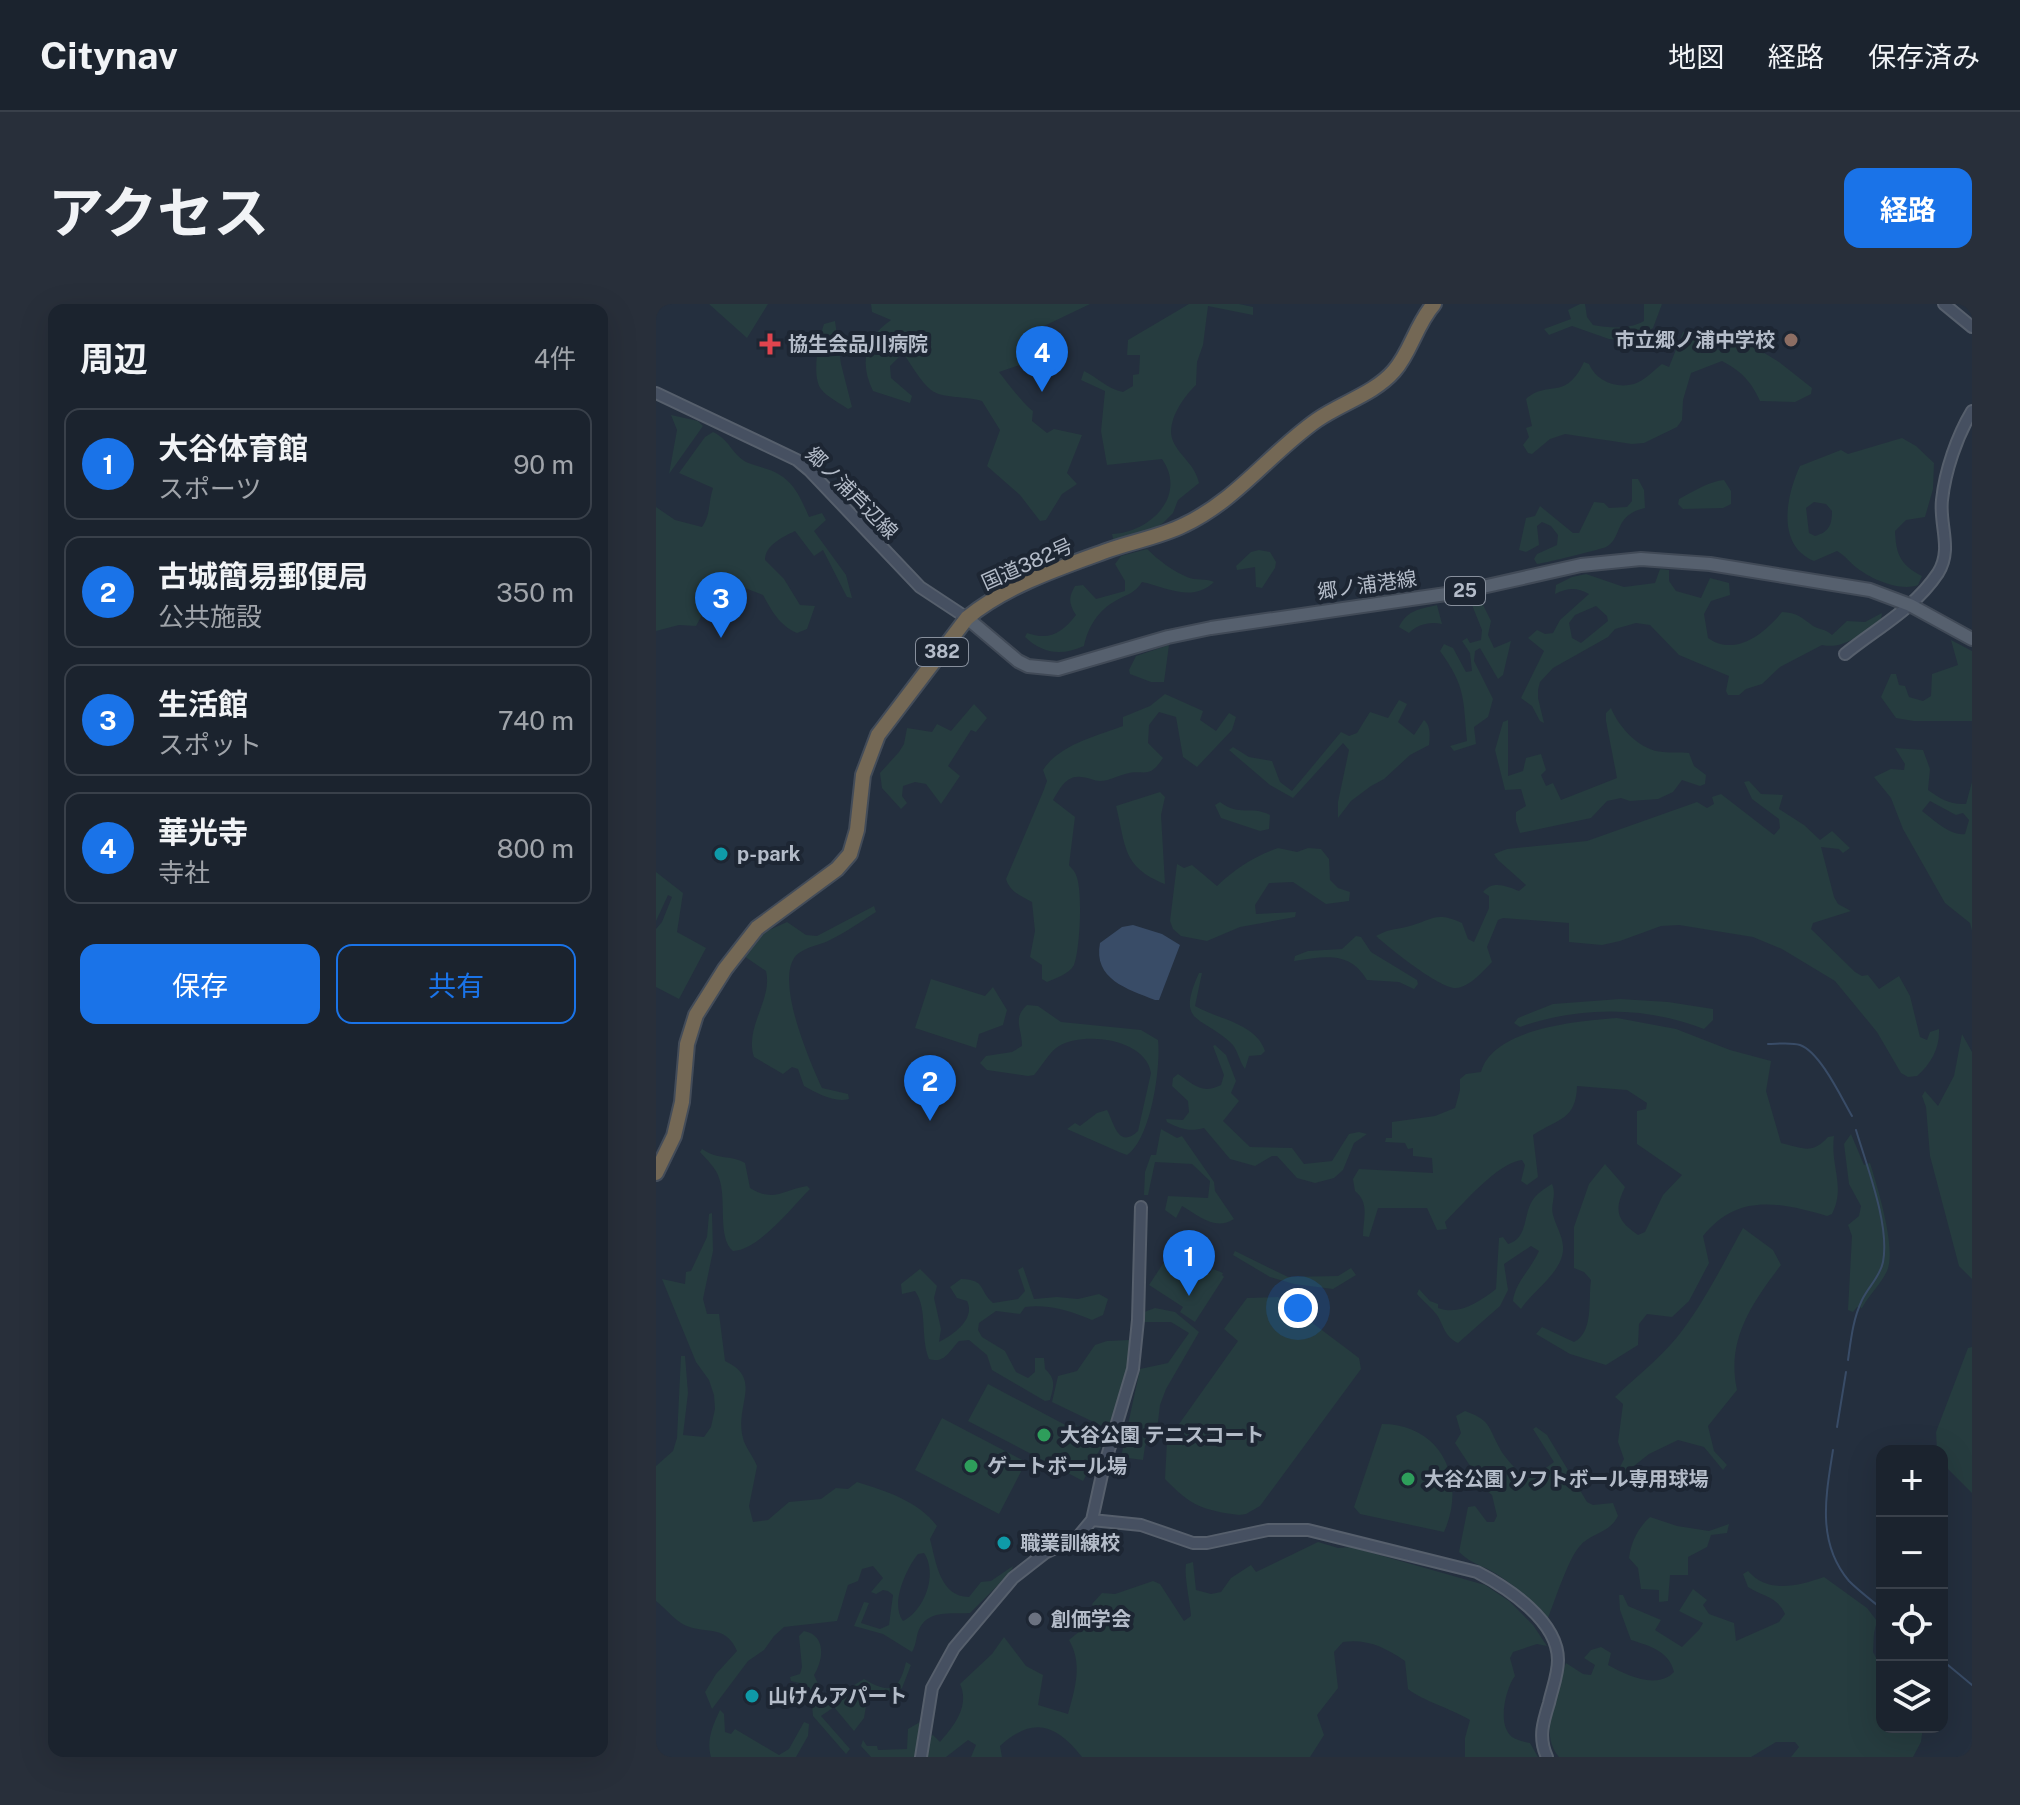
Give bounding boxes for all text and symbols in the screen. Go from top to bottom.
text: Citynav [40,33,178,78]
text: 地図 [1668,40,1724,73]
text: 経路 [1768,40,1824,73]
text: 保存済み [1868,40,1980,73]
button: 経路 [1844,168,1972,248]
text: アクセス [48,180,269,246]
pin: 4 [1016,326,1068,392]
place label: 市立郷ノ浦中学校 [1615,328,1775,352]
marker: 市立郷ノ浦中学校 [1782,331,1800,349]
place label: 協生会品川病院 [788,332,928,356]
marker: 協生会品川病院 [759,333,781,355]
text: 周辺 [80,339,148,379]
text: 4件 [534,343,576,374]
text: 大谷体育館 [158,430,308,466]
street label: 郷ノ浦芦辺線 [801,442,903,544]
text: 1 [102,449,114,480]
text: 90 m [513,449,574,480]
text: スポーツ [158,473,261,504]
street label: 国道382号 [978,533,1076,595]
text: 古城簡易郵便局 [158,558,368,594]
street label: 郷ノ浦港線 [1316,566,1418,604]
pin: 3 [695,572,747,638]
text: 2 [100,577,116,608]
text: 350 m [496,577,574,608]
road number: 25 [1445,577,1485,605]
text: 公共施設 [158,601,262,632]
road number: 382 [916,638,968,666]
text: 生活館 [158,686,248,722]
text: 3 [99,705,117,736]
text: 740 m [498,705,574,736]
text: スポット [158,729,262,760]
text: 華光寺 [158,814,248,850]
text: 4 [99,833,117,864]
text: 800 m [497,833,574,864]
place label: p-park [737,842,801,866]
marker: p-park [712,845,730,863]
text: 寺社 [158,857,210,888]
button: 保存 [80,944,320,1024]
button: 共有 [336,944,576,1024]
pin: 2 [904,1055,956,1121]
pin: 1 [1163,1230,1215,1296]
your location [1278,1288,1318,1328]
place label: 大谷公園 テニスコート [1060,1423,1265,1447]
marker: 大谷公園 テニスコート [1035,1426,1053,1444]
map controls [1876,1445,1948,1733]
button: + [1876,1445,1948,1517]
place label: ゲートボール場 [987,1454,1127,1478]
marker: ゲートボール場 [962,1457,980,1475]
place label: 大谷公園 ソフトボール専用球場 [1424,1467,1709,1491]
marker: 大谷公園 ソフトボール専用球場 [1399,1470,1417,1488]
button: − [1876,1517,1948,1589]
place label: 職業訓練校 [1020,1531,1120,1555]
marker: 職業訓練校 [995,1534,1013,1552]
button: locate [1876,1589,1948,1661]
place label: 創価学会 [1051,1607,1131,1631]
marker: 創価学会 [1026,1610,1044,1628]
button: layers [1876,1661,1948,1733]
place label: 山けんアパート [768,1684,908,1708]
marker: 山けんアパート [743,1687,761,1705]

